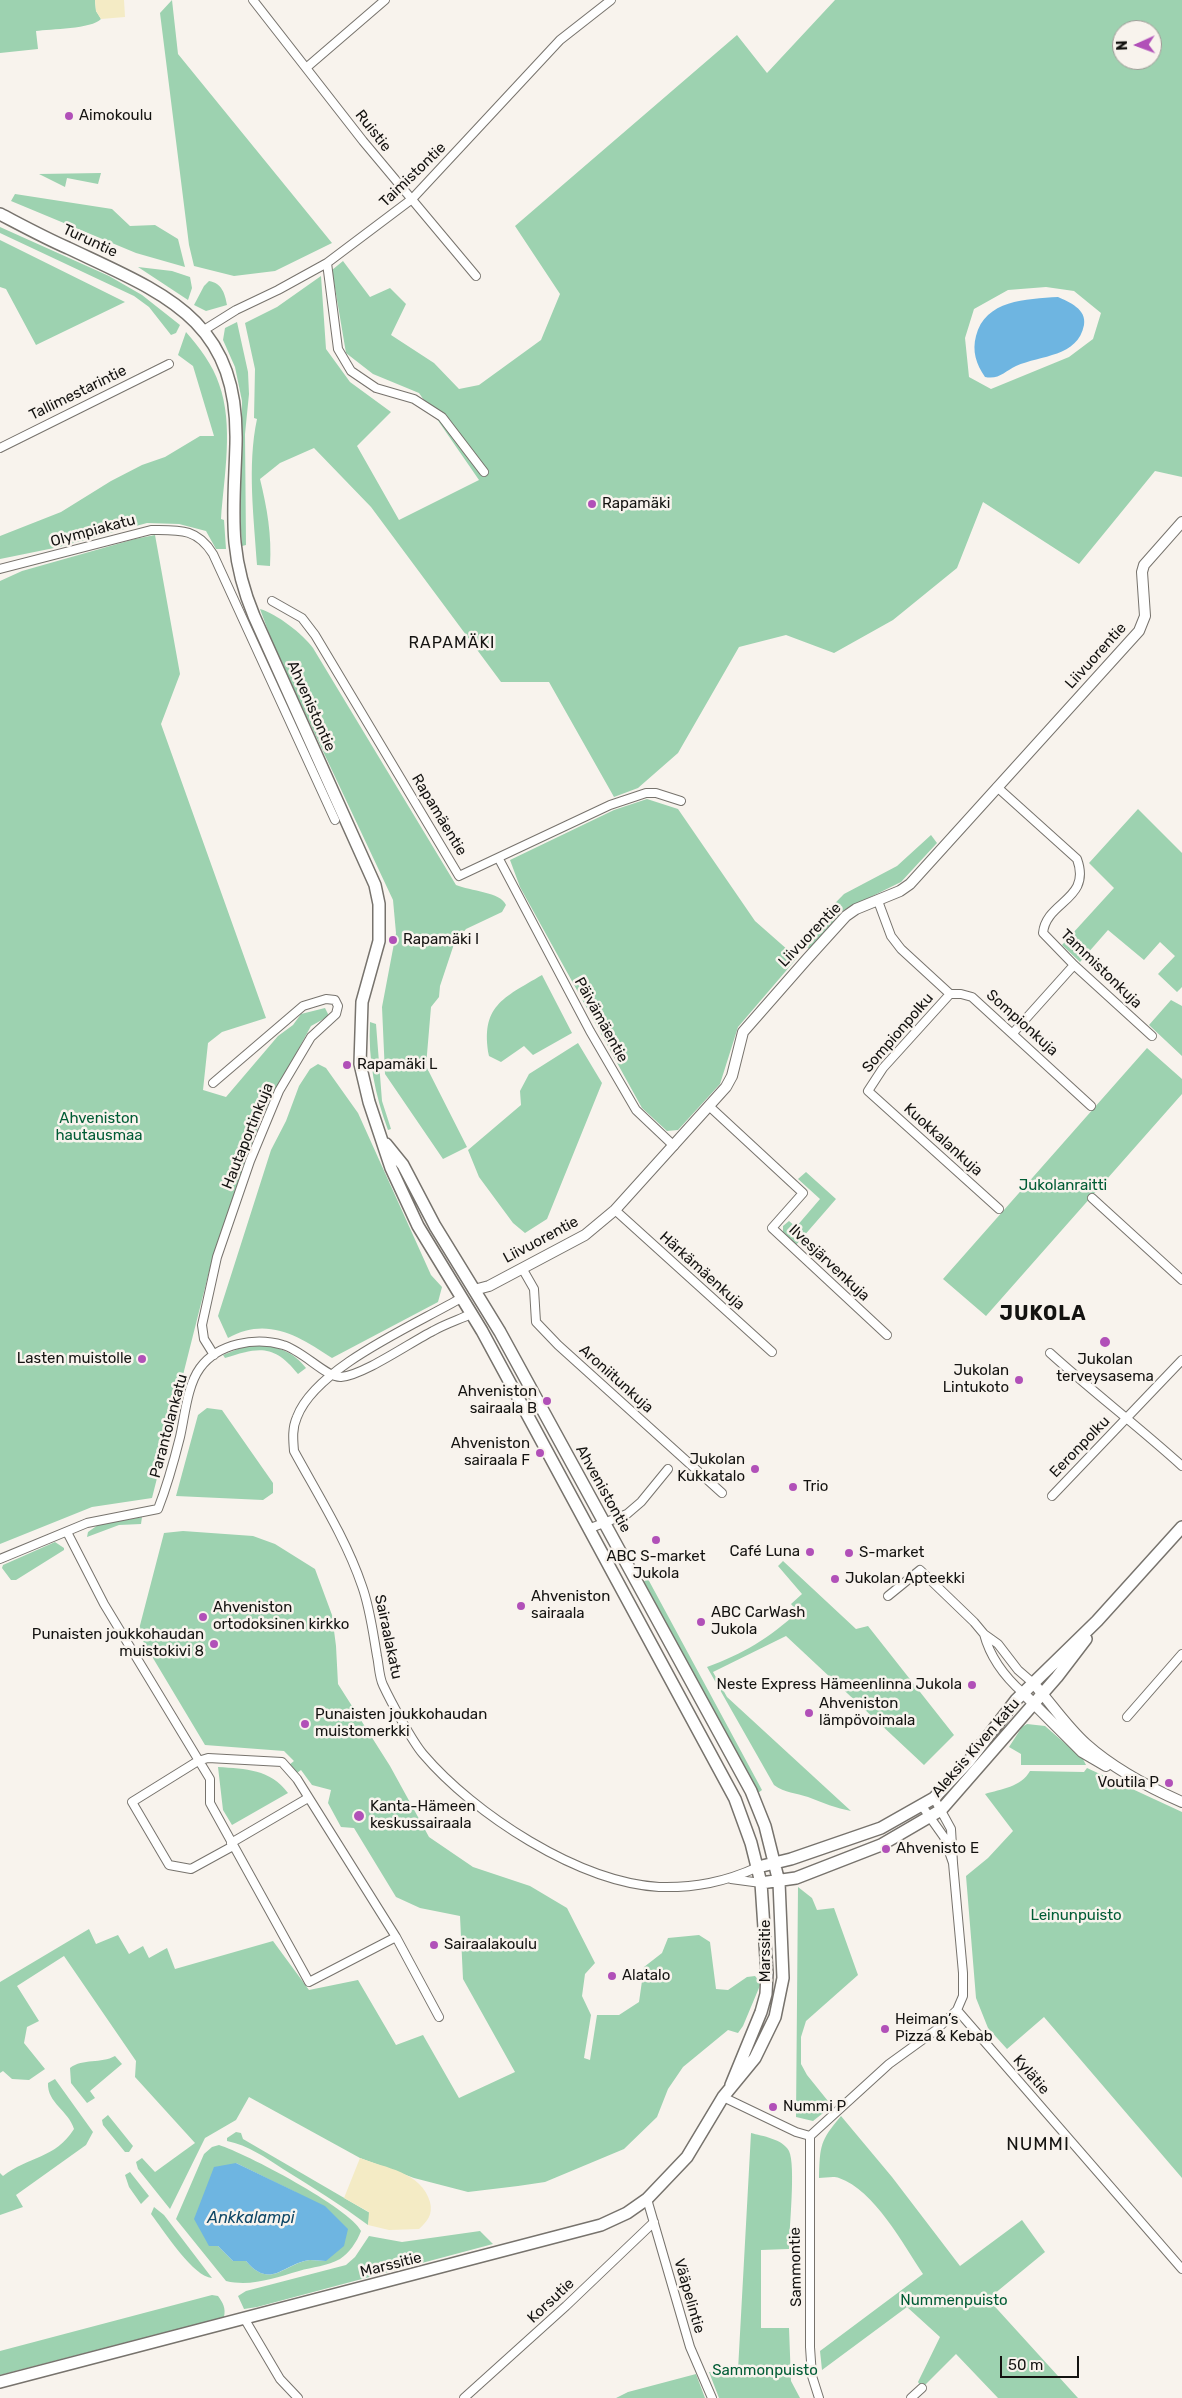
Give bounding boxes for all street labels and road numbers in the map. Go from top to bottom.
street label: Ruistie [351,107,395,155]
street label: Taimistontie [376,139,450,211]
street label: Turuntie [60,221,120,261]
street label: Tallimestarintie [26,362,130,424]
street label: Olympiakatu [49,511,137,551]
street label: Liivuorentie [1062,619,1130,693]
street label: Ahvenistontie [283,658,339,754]
street label: Rapamäentie [408,771,470,859]
street label: Liivuorentie [775,899,845,971]
street label: Tammistonkuja [1057,926,1145,1012]
street label: Päivämäentie [570,974,632,1066]
street label: Sompionkuja [982,986,1062,1060]
street label: Sompionpolku [859,990,937,1076]
street label: Hautaportinkuja [219,1080,277,1192]
street label: Kuokkalankuja [900,1100,986,1180]
street label: Liivuorentie [500,1213,582,1267]
street label: Ilvesjärvenkuja [785,1221,873,1305]
street label: Härkämäenkuja [656,1228,748,1314]
street label: Aroniitunkuja [575,1341,657,1417]
street label: Parantolankatu [146,1372,192,1480]
street label: Eeronpolku [1046,1412,1114,1482]
street label: Ahvenistontie [572,1442,634,1536]
street label: Sairaalakatu [370,1593,406,1681]
street label: Aleksis Kiven katu [928,1695,1024,1801]
street label: Marssitie [757,1920,775,1982]
street label: Kylätie [1009,2052,1053,2098]
street label: Sammontie [786,2227,806,2307]
street label: Marssitie [358,2249,424,2281]
street label: Vääpelintie [670,2256,708,2336]
street label: Korsutie [524,2275,578,2327]

